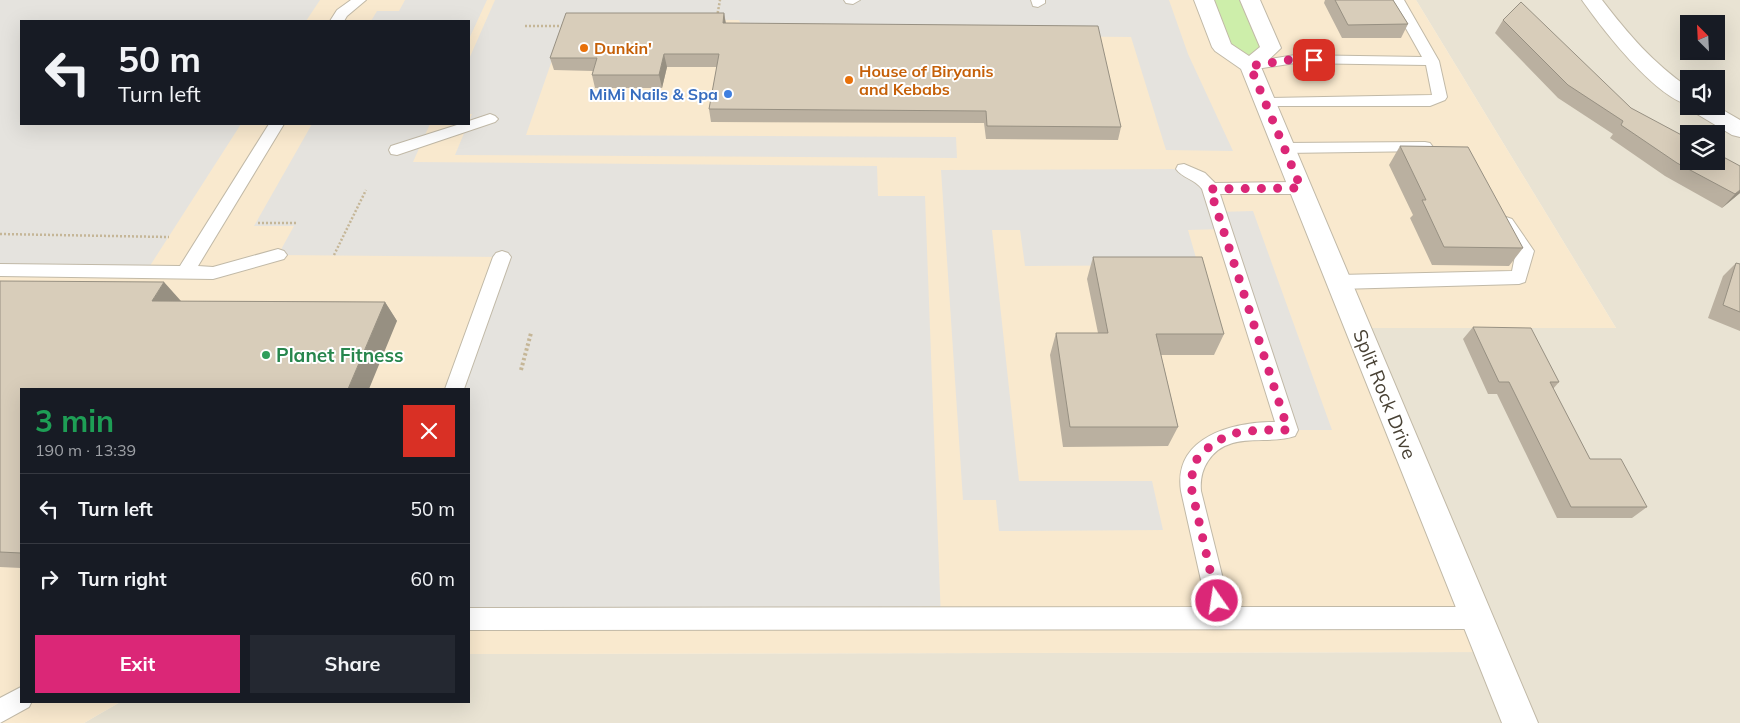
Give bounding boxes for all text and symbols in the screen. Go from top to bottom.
north arrow [1680,15,1725,60]
map controls [1680,15,1725,170]
text: 50 m [118,37,201,81]
place label: Dunkin' [594,38,652,58]
pin [1293,39,1335,81]
icon: left [35,40,100,105]
marker: Dunkin' [578,42,590,54]
icon: arrive [1300,46,1328,74]
place label: House of Biryanis and Kebabs [859,61,994,99]
button: sound [1680,70,1725,115]
marker: House of Biryanis and Kebabs [843,74,855,86]
text: Turn left [118,80,201,108]
place label: MiMi Nails & Spa [589,84,718,104]
marker: MiMi Nails & Spa [722,88,734,100]
button: layers [1680,125,1725,170]
street label: Split Rock Drive [1348,326,1422,462]
place label: Planet Fitness [276,343,404,367]
marker: Planet Fitness [260,349,272,361]
text: 3 min [35,402,114,440]
button: close [403,405,455,457]
text: 190 m · 13:39 [35,440,136,460]
icon: left [35,495,63,523]
text: Turn left [78,497,153,521]
text: 50 m [411,497,455,521]
icon: right [35,565,63,593]
text: Turn right [78,567,167,591]
text: 60 m [411,567,455,591]
position arrow [1190,574,1242,626]
button: Exit [35,635,240,693]
button: Share [250,635,455,693]

